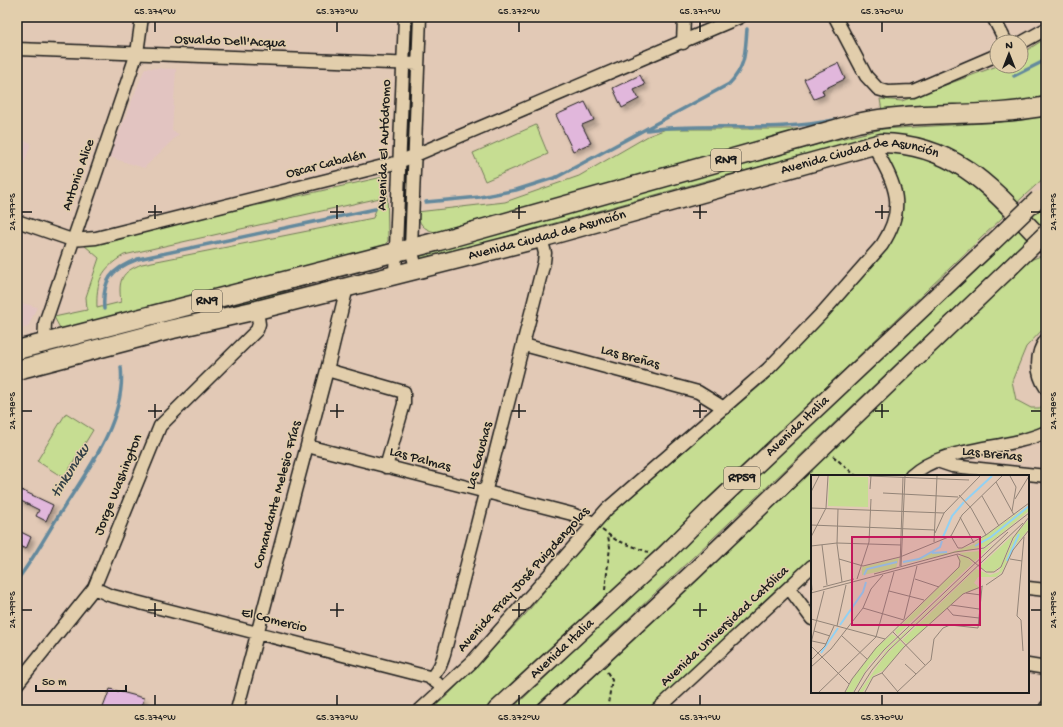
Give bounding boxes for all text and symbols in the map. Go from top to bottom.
text: 65.374°W [134,6,176,18]
text: 65.373°W [316,6,359,18]
text: 65.372°W [498,6,540,18]
text: 65.371°W [680,6,721,18]
text: 65.370°W [861,6,904,18]
street label: Osvaldo Dell'Acqua [174,32,287,52]
north arrow [989,34,1029,74]
text: N [1005,40,1013,52]
street label: Avenida El Autódromo [374,79,396,211]
street label: Avenida Ciudad de Asunción [779,134,942,179]
street label: Antonio Alice [59,136,99,213]
street label: Oscar Cabalén [284,147,368,183]
road number: RN9 [711,149,741,171]
text: 24.797°S [7,193,19,231]
text: 24.797°S [1048,193,1060,231]
street label: Avenida Ciudad de Asunción [466,206,628,265]
road number: RN9 [192,290,222,312]
street label: Las Breñas [599,342,662,374]
street label: Avenida Italia [762,391,834,461]
text: 24.798°S [7,392,19,430]
text: 24.798°S [1048,392,1060,430]
street label: Comandante Melesio Frías [250,418,306,571]
street label: Las Gauchas [463,419,497,492]
street label: Jorge Washington [91,432,147,538]
water label: tinkunaku [48,439,95,501]
street label: Las Breñas [961,443,1024,467]
street label: Las Palmas [387,444,453,477]
road number: RP59 [724,467,760,489]
inset map [811,475,1029,693]
street label: Avenida Fray José Puigdengolas [454,503,594,656]
street label: Avenida Universidad Católica [657,562,794,691]
text: 24.799°S [7,591,19,629]
text: 24.799°S [1048,591,1060,629]
street label: El Comercio [239,605,309,637]
street label: Avenida Italia [526,614,599,683]
scale bar [36,667,126,693]
text: 50 m [42,676,67,690]
text: 65.374°W [134,712,176,724]
text: 65.373°W [316,712,359,724]
text: 65.372°W [498,712,540,724]
text: 65.371°W [680,712,721,724]
text: 65.370°W [861,712,904,724]

